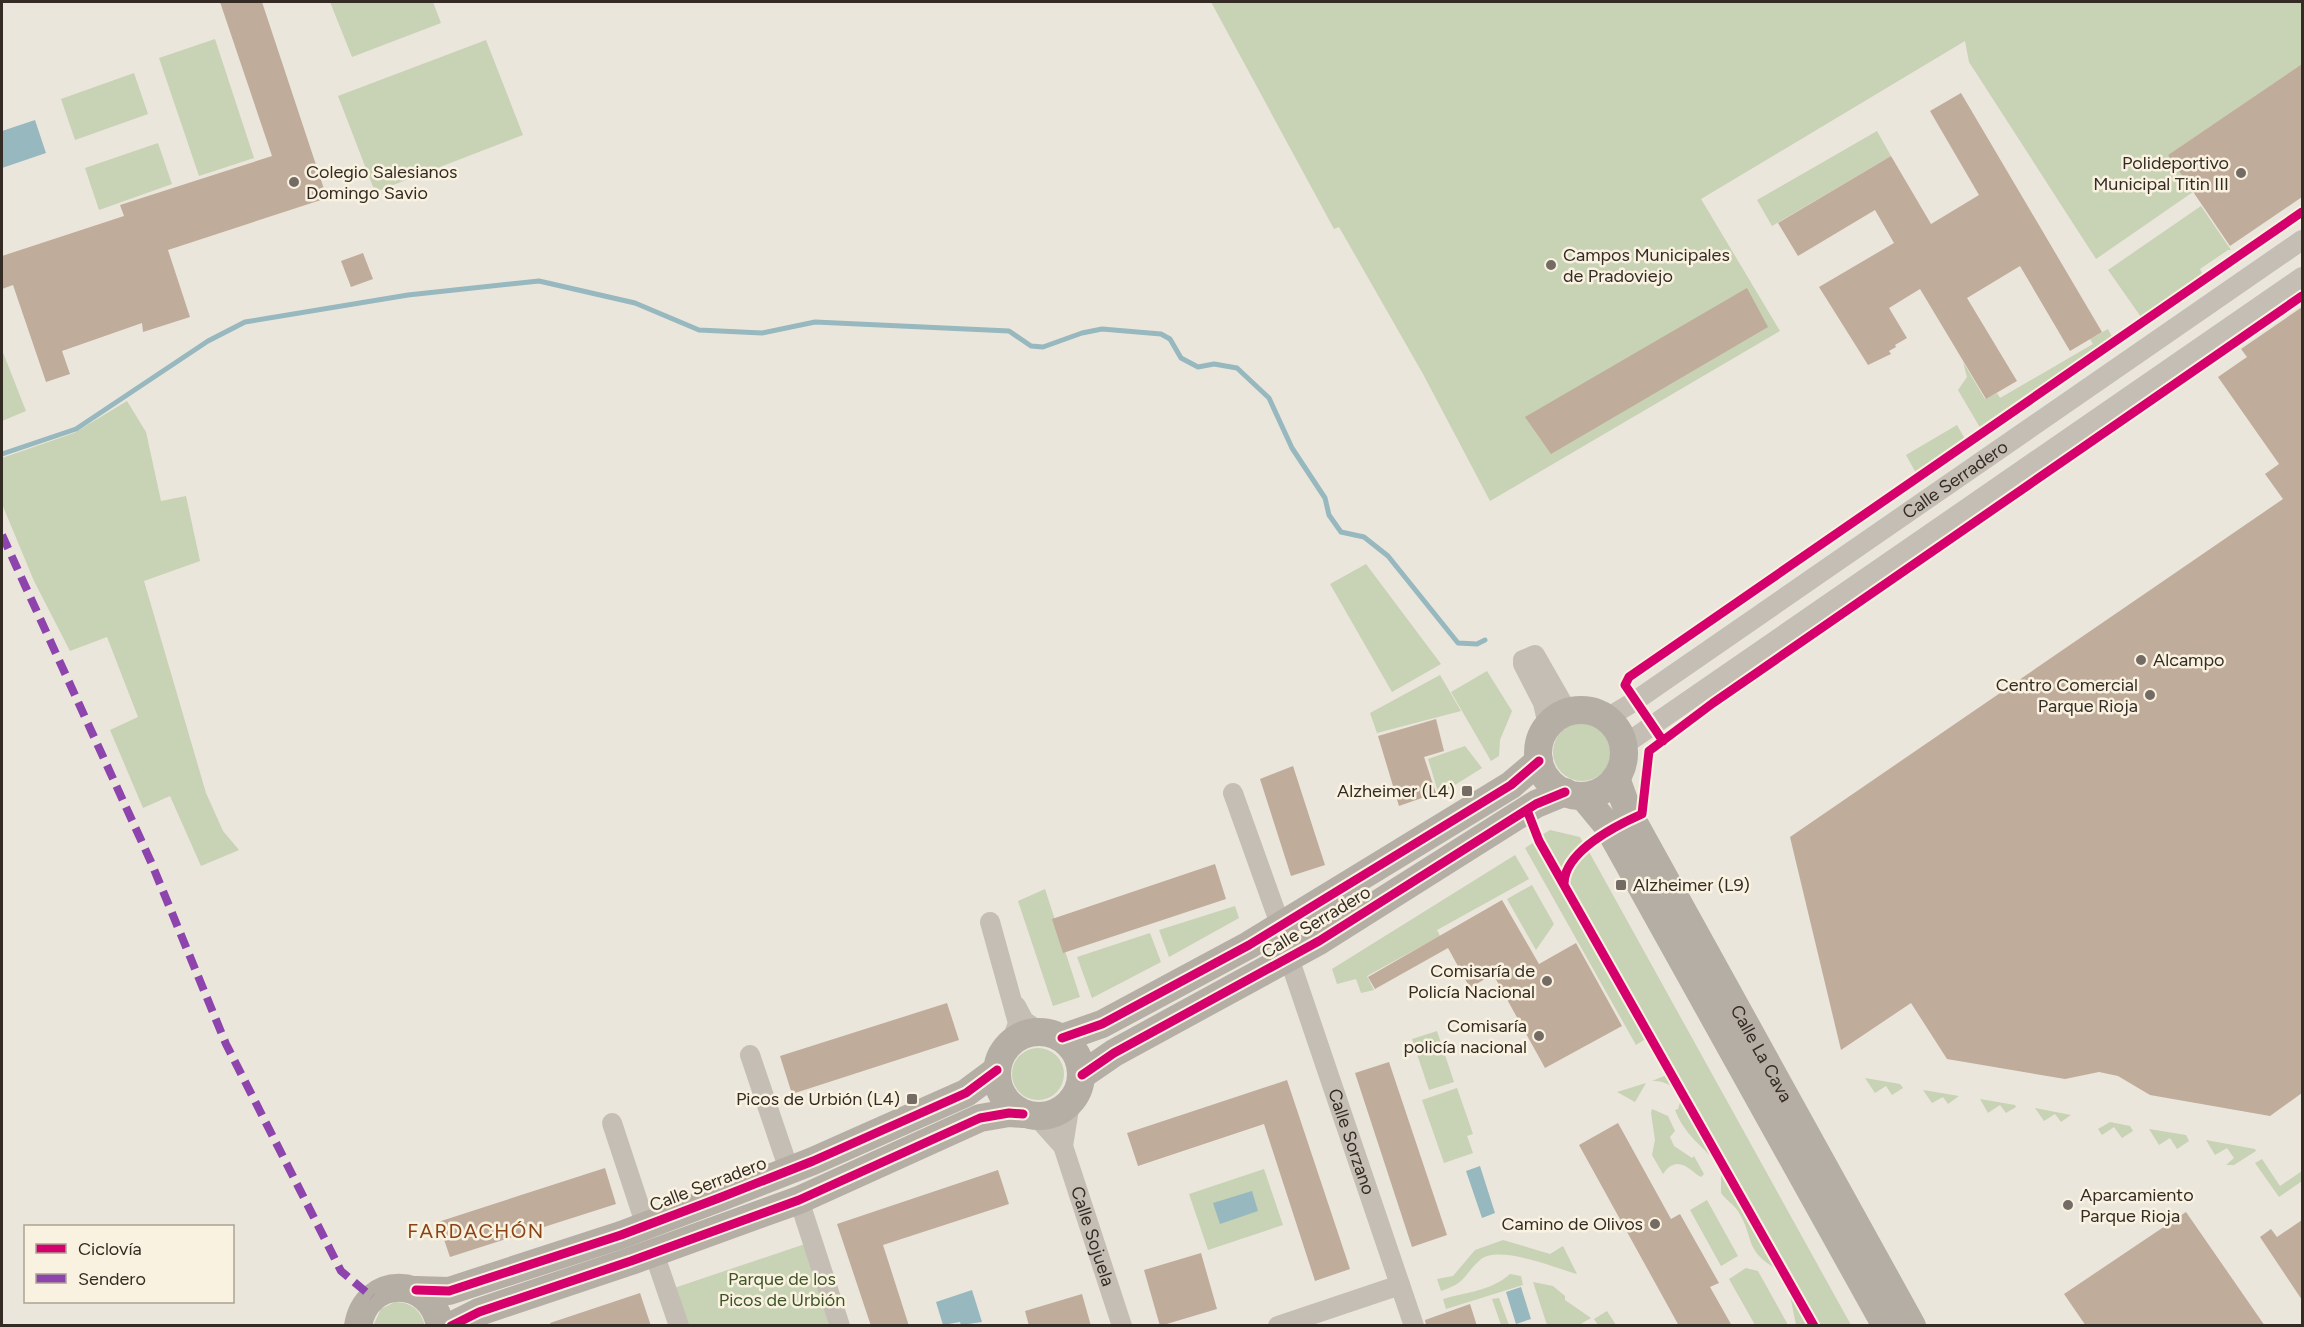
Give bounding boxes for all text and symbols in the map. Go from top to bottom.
place label: Polideportivo Municipal Titin III [2093,152,2229,195]
place label: Colegio Salesianos Domingo Savio [306,161,457,204]
marker: Polideportivo Municipal Titin III [2234,166,2248,180]
marker: Colegio Salesianos Domingo Savio [287,175,301,189]
place label: Campos Municipales de Pradoviejo [1563,244,1730,287]
marker: Campos Municipales de Pradoviejo [1544,258,1558,272]
street label: Calle Serradero [1898,436,2012,524]
place label: Alcampo [2153,649,2224,671]
marker: Alcampo [2134,653,2148,667]
place label: Centro Comercial Parque Rioja [1996,674,2138,717]
marker: Centro Comercial Parque Rioja [2143,688,2157,702]
place label: Alzheimer (L4) [1337,780,1455,802]
marker: Alzheimer (L4) [1460,784,1474,798]
place label: Alzheimer (L9) [1633,874,1750,896]
marker: Alzheimer (L9) [1614,878,1628,892]
street label: Calle Serradero [1257,881,1375,963]
place label: Comisaría de Policía Nacional [1408,960,1535,1003]
marker: Comisaría de Policía Nacional [1540,974,1554,988]
street label: Calle La Cava [1726,1001,1797,1106]
place label: Comisaría policía nacional [1403,1015,1527,1058]
marker: Comisaría policía nacional [1532,1029,1546,1043]
street label: Calle Sorzano [1323,1086,1380,1198]
place label: Picos de Urbión (L4) [736,1088,900,1110]
marker: Picos de Urbión (L4) [905,1092,919,1106]
street label: Calle Serradero [646,1152,770,1216]
street label: Calle Sojuela [1066,1184,1119,1289]
place label: Aparcamiento Parque Rioja [2080,1184,2194,1227]
marker: Aparcamiento Parque Rioja [2061,1198,2075,1212]
place label: Camino de Olivos [1502,1213,1643,1235]
marker: Camino de Olivos [1648,1217,1662,1231]
district label: FARDACHÓN [407,1219,545,1243]
legend [24,1225,234,1303]
text: Ciclovía [78,1238,142,1260]
text: Sendero [78,1268,146,1290]
park label: Parque de los Picos de Urbión [719,1268,845,1311]

